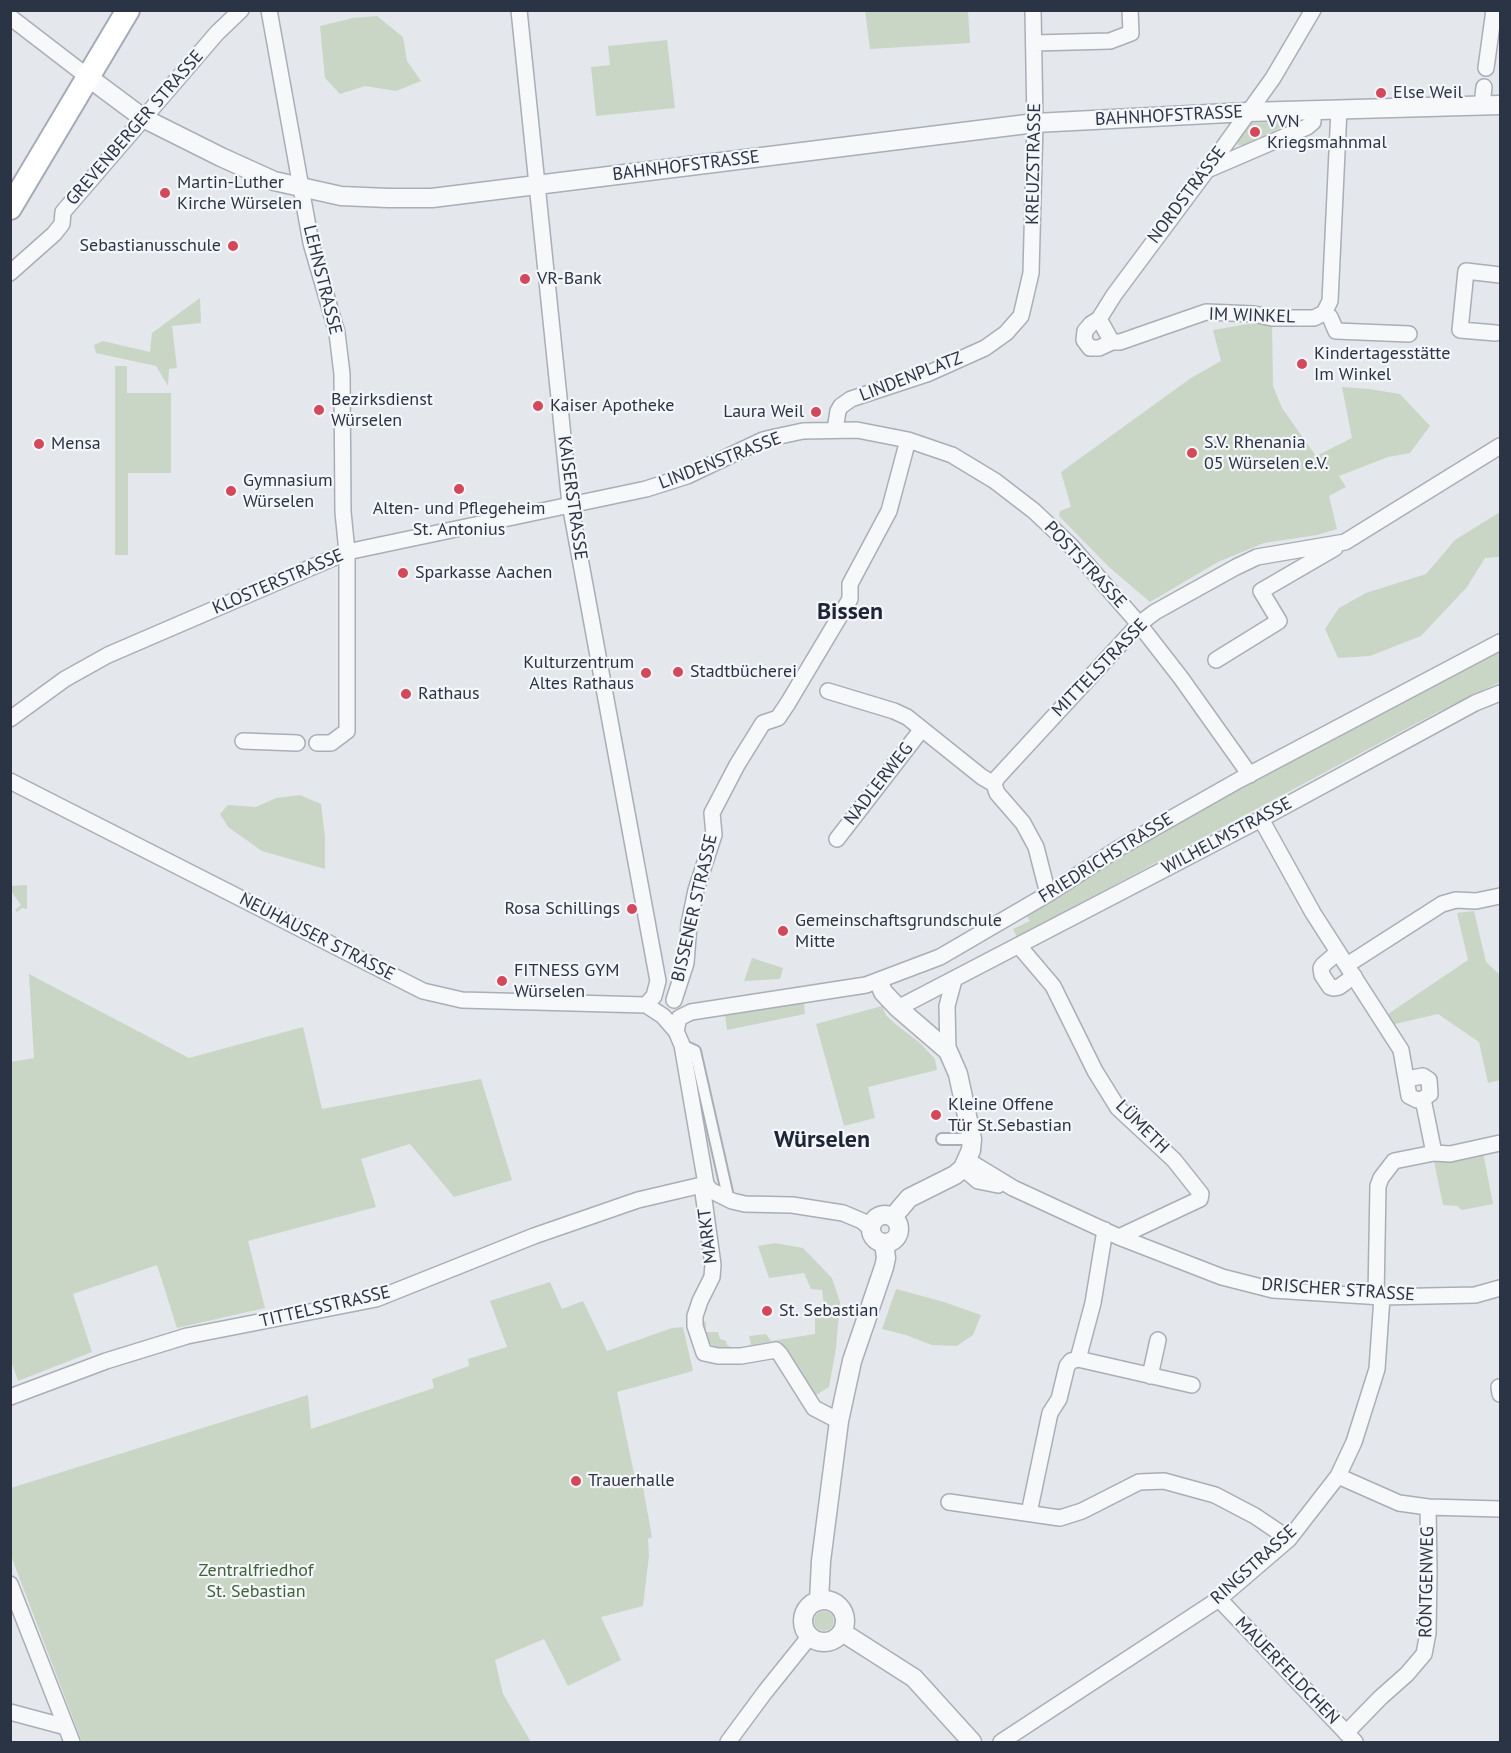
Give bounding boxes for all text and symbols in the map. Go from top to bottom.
street label: GREVENBERGER STRASSE [62,46,208,210]
place label: Else Weil [1393,82,1463,104]
marker: Else Weil [1374,86,1388,100]
street label: BAHNHOFSTRASSE [1095,101,1243,131]
street label: KREUZSTRASSE [1022,103,1046,225]
place label: VVN Kriegsmahnmal [1267,111,1387,154]
marker: VVN Kriegsmahnmal [1248,125,1262,139]
street label: NORDSTRASSE [1143,142,1231,248]
street label: BAHNHOFSTRASSE [611,146,761,186]
place label: Martin-Luther Kirche Würselen [177,172,302,214]
marker: Martin-Luther Kirche Würselen [158,186,172,200]
street label: LEHNSTRASSE [298,223,346,337]
place label: Sebastianusschule [79,235,221,257]
marker: Sebastianusschule [226,239,240,253]
place label: VR-Bank [537,268,602,290]
marker: VR-Bank [518,272,532,286]
street label: IM WINKEL [1208,304,1296,328]
place label: Kindertagesstätte Im Winkel [1314,343,1450,386]
street label: LINDENPLATZ [857,348,965,406]
marker: Kindertagesstätte Im Winkel [1295,357,1309,371]
place label: Bezirksdienst Würselen [331,389,433,432]
place label: Kaiser Apotheke [550,395,674,417]
marker: Kaiser Apotheke [531,399,545,413]
place label: Laura Weil [723,401,804,423]
marker: Bezirksdienst Würselen [312,403,326,417]
marker: Laura Weil [809,405,823,419]
street label: LINDENSTRASSE [656,428,784,494]
place label: S.V. Rhenania 05 Würselen e.V. [1204,432,1329,474]
place label: Mensa [51,433,101,455]
street label: KAISERSTRASSE [553,435,591,561]
marker: Mensa [32,437,46,451]
marker: S.V. Rhenania 05 Würselen e.V. [1185,446,1199,460]
place label: Gymnasium Würselen [243,470,333,512]
marker: Alten- und Pflegeheim St. Antonius [452,482,466,496]
marker: Gymnasium Würselen [224,484,238,498]
place label: Alten- und Pflegeheim St. Antonius [373,498,545,540]
street label: POSTSTRASSE [1039,517,1131,613]
street label: KLOSTERSTRASSE [209,545,347,619]
place label: Sparkasse Aachen [415,562,552,584]
marker: Sparkasse Aachen [396,566,410,580]
district label: Bissen [817,598,883,626]
street label: MITTELSTRASSE [1048,615,1152,721]
place label: Kulturzentrum Altes Rathaus [523,652,634,694]
place label: Stadtbücherei [690,661,797,683]
marker: Stadtbücherei [671,665,685,679]
marker: Kulturzentrum Altes Rathaus [639,666,653,680]
place label: Rathaus [418,683,480,705]
marker: Rathaus [399,687,413,701]
street label: NADLERWEG [840,738,918,830]
street label: WILHELMSTRASSE [1158,793,1296,879]
street label: FRIEDRICHSTRASSE [1035,808,1177,908]
street label: BISSENER STRASSE [668,832,722,984]
street label: NEUHAUSER STRASSE [236,888,398,986]
place label: Rosa Schillings [504,898,620,920]
marker: Rosa Schillings [625,902,639,916]
place label: Gemeinschaftsgrundschule Mitte [795,910,1002,952]
marker: Gemeinschaftsgrundschule Mitte [776,924,790,938]
place label: FITNESS GYM Würselen [514,960,620,1002]
marker: FITNESS GYM Würselen [495,974,509,988]
place label: Kleine Offene Tür St.Sebastian [948,1094,1072,1136]
street label: LÜMETH [1111,1096,1173,1158]
marker: Kleine Offene Tür St.Sebastian [929,1108,943,1122]
district label: Würselen [774,1126,870,1154]
street label: MARKT [694,1207,722,1265]
street label: DRISCHER STRASSE [1260,1274,1416,1306]
street label: TITTELSSTRASSE [258,1281,392,1333]
place label: St. Sebastian [779,1300,878,1322]
marker: St. Sebastian [760,1304,774,1318]
place label: Trauerhalle [588,1470,675,1492]
marker: Trauerhalle [569,1474,583,1488]
street label: RINGSTRASSE [1207,1521,1301,1609]
street label: RÖNTGENWEG [1415,1526,1439,1638]
park label: Zentralfriedhof St. Sebastian [199,1560,313,1602]
street label: MAUERFELDCHEN [1230,1613,1344,1729]

